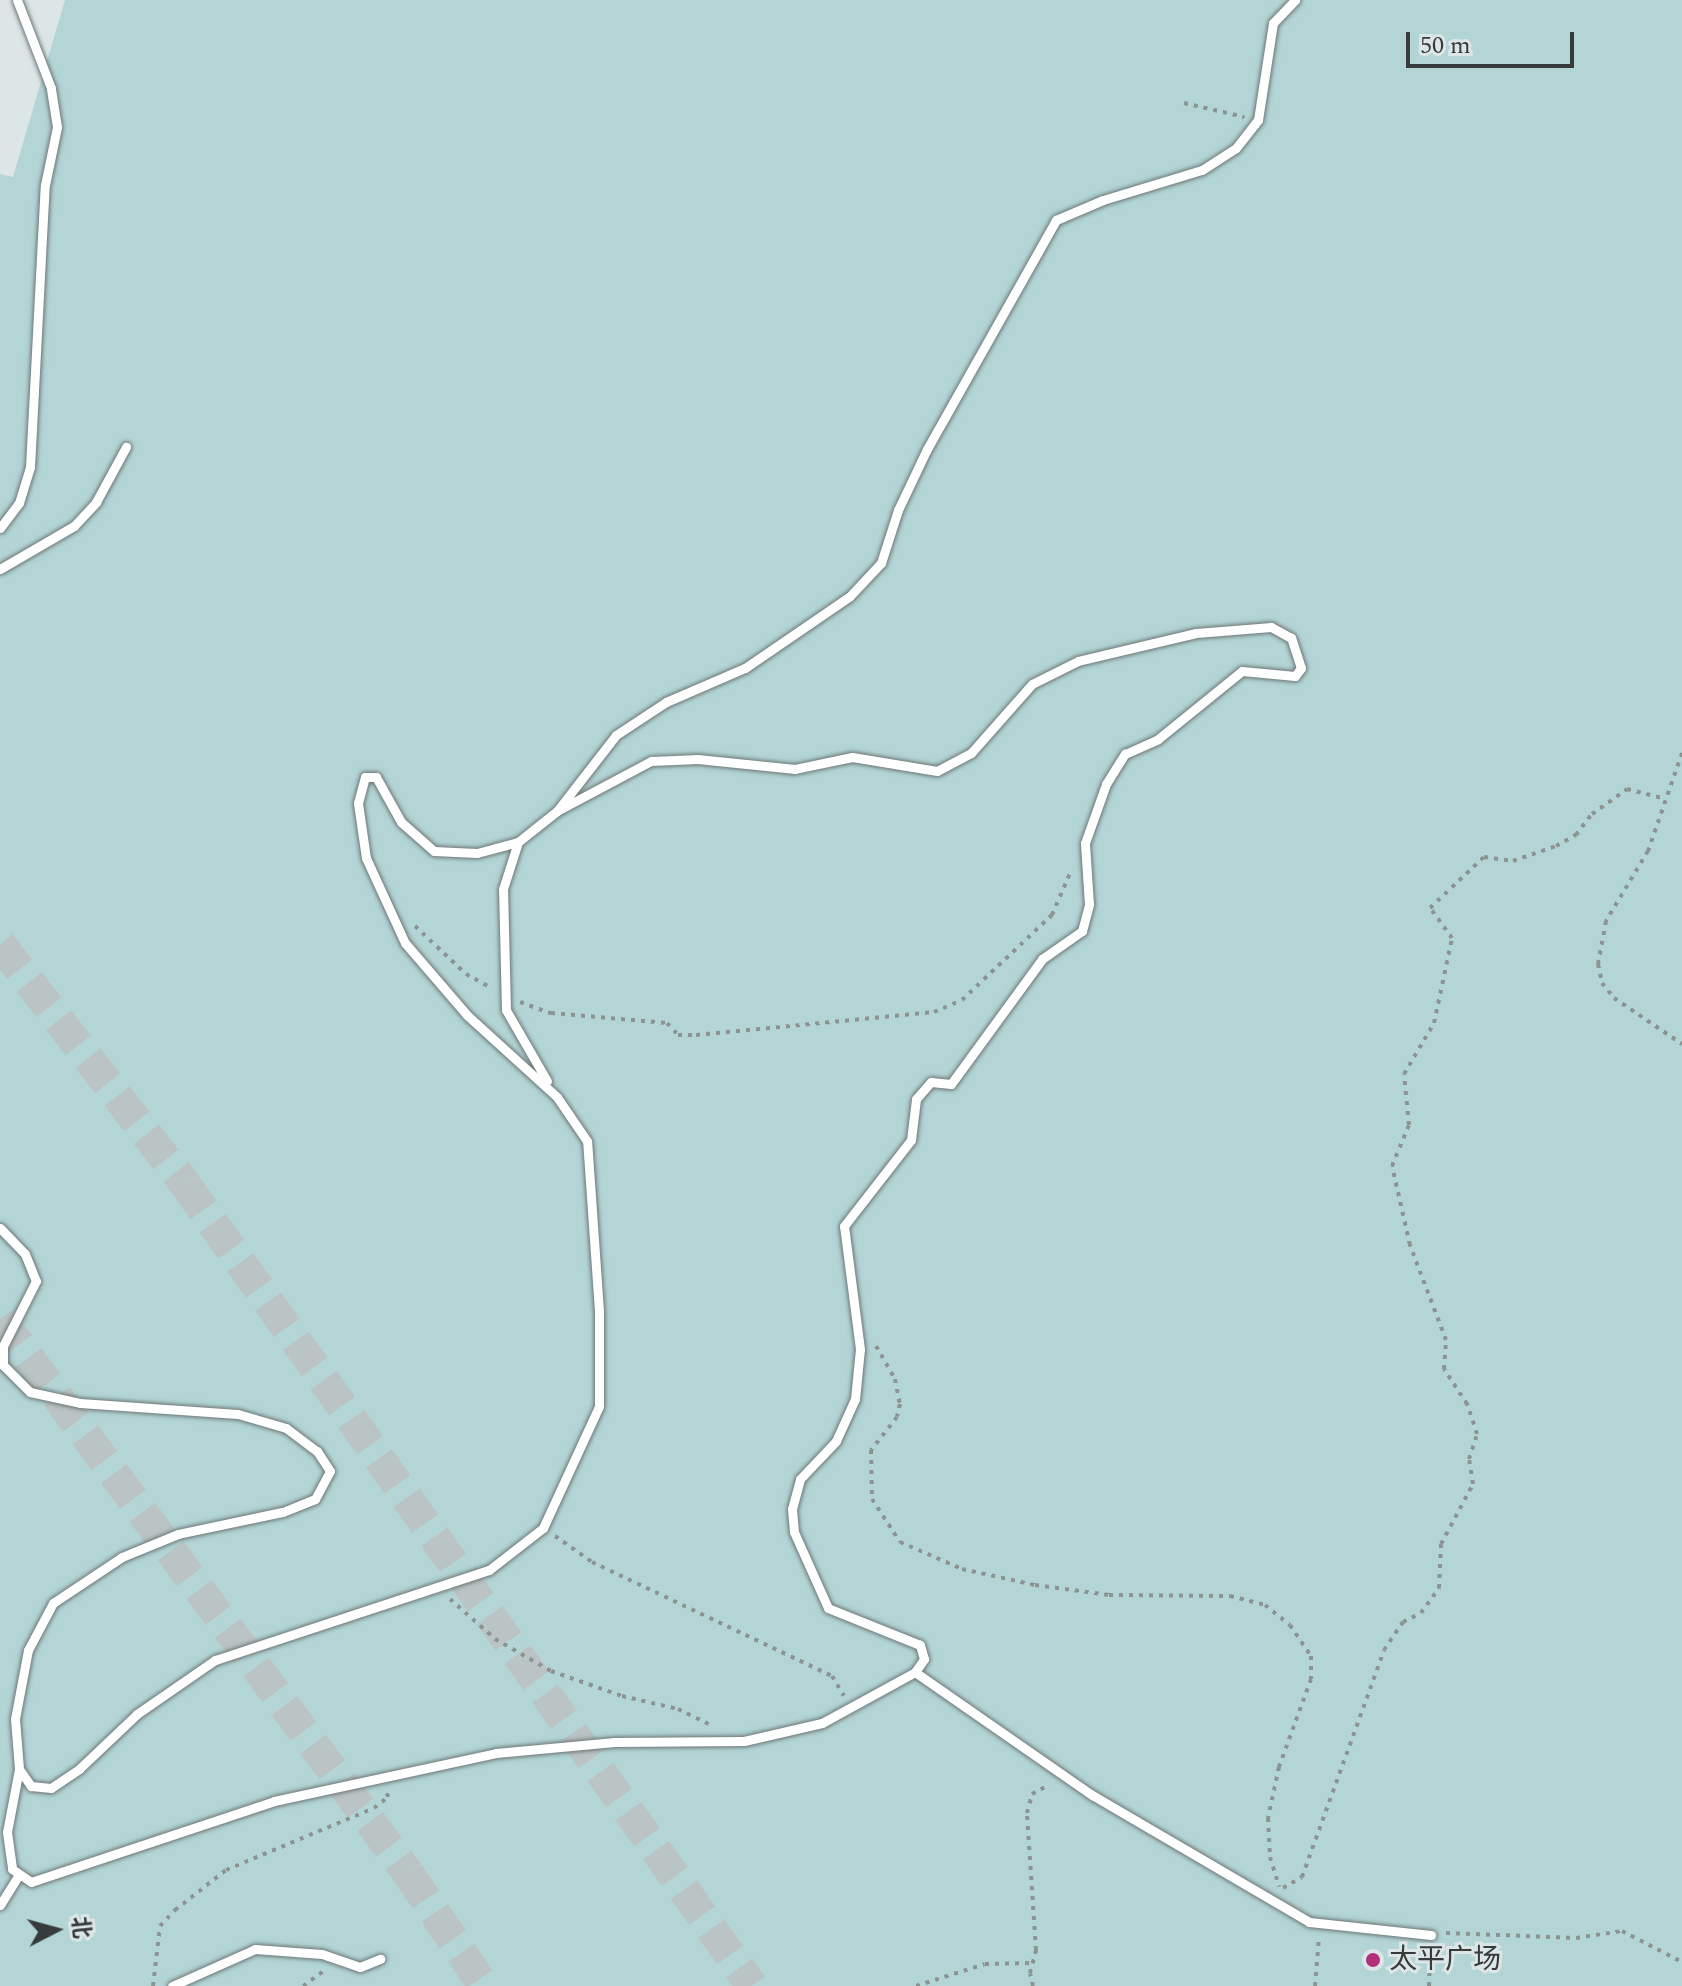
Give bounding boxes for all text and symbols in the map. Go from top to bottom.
scale bar [1410,16,1578,66]
text: 50 m [1420,28,1471,64]
north arrow [16,1890,96,1970]
text: 北 [63,1915,98,1940]
place label: 太平广场 [1389,1943,1501,1977]
marker: 太平广场 [1364,1951,1382,1969]

